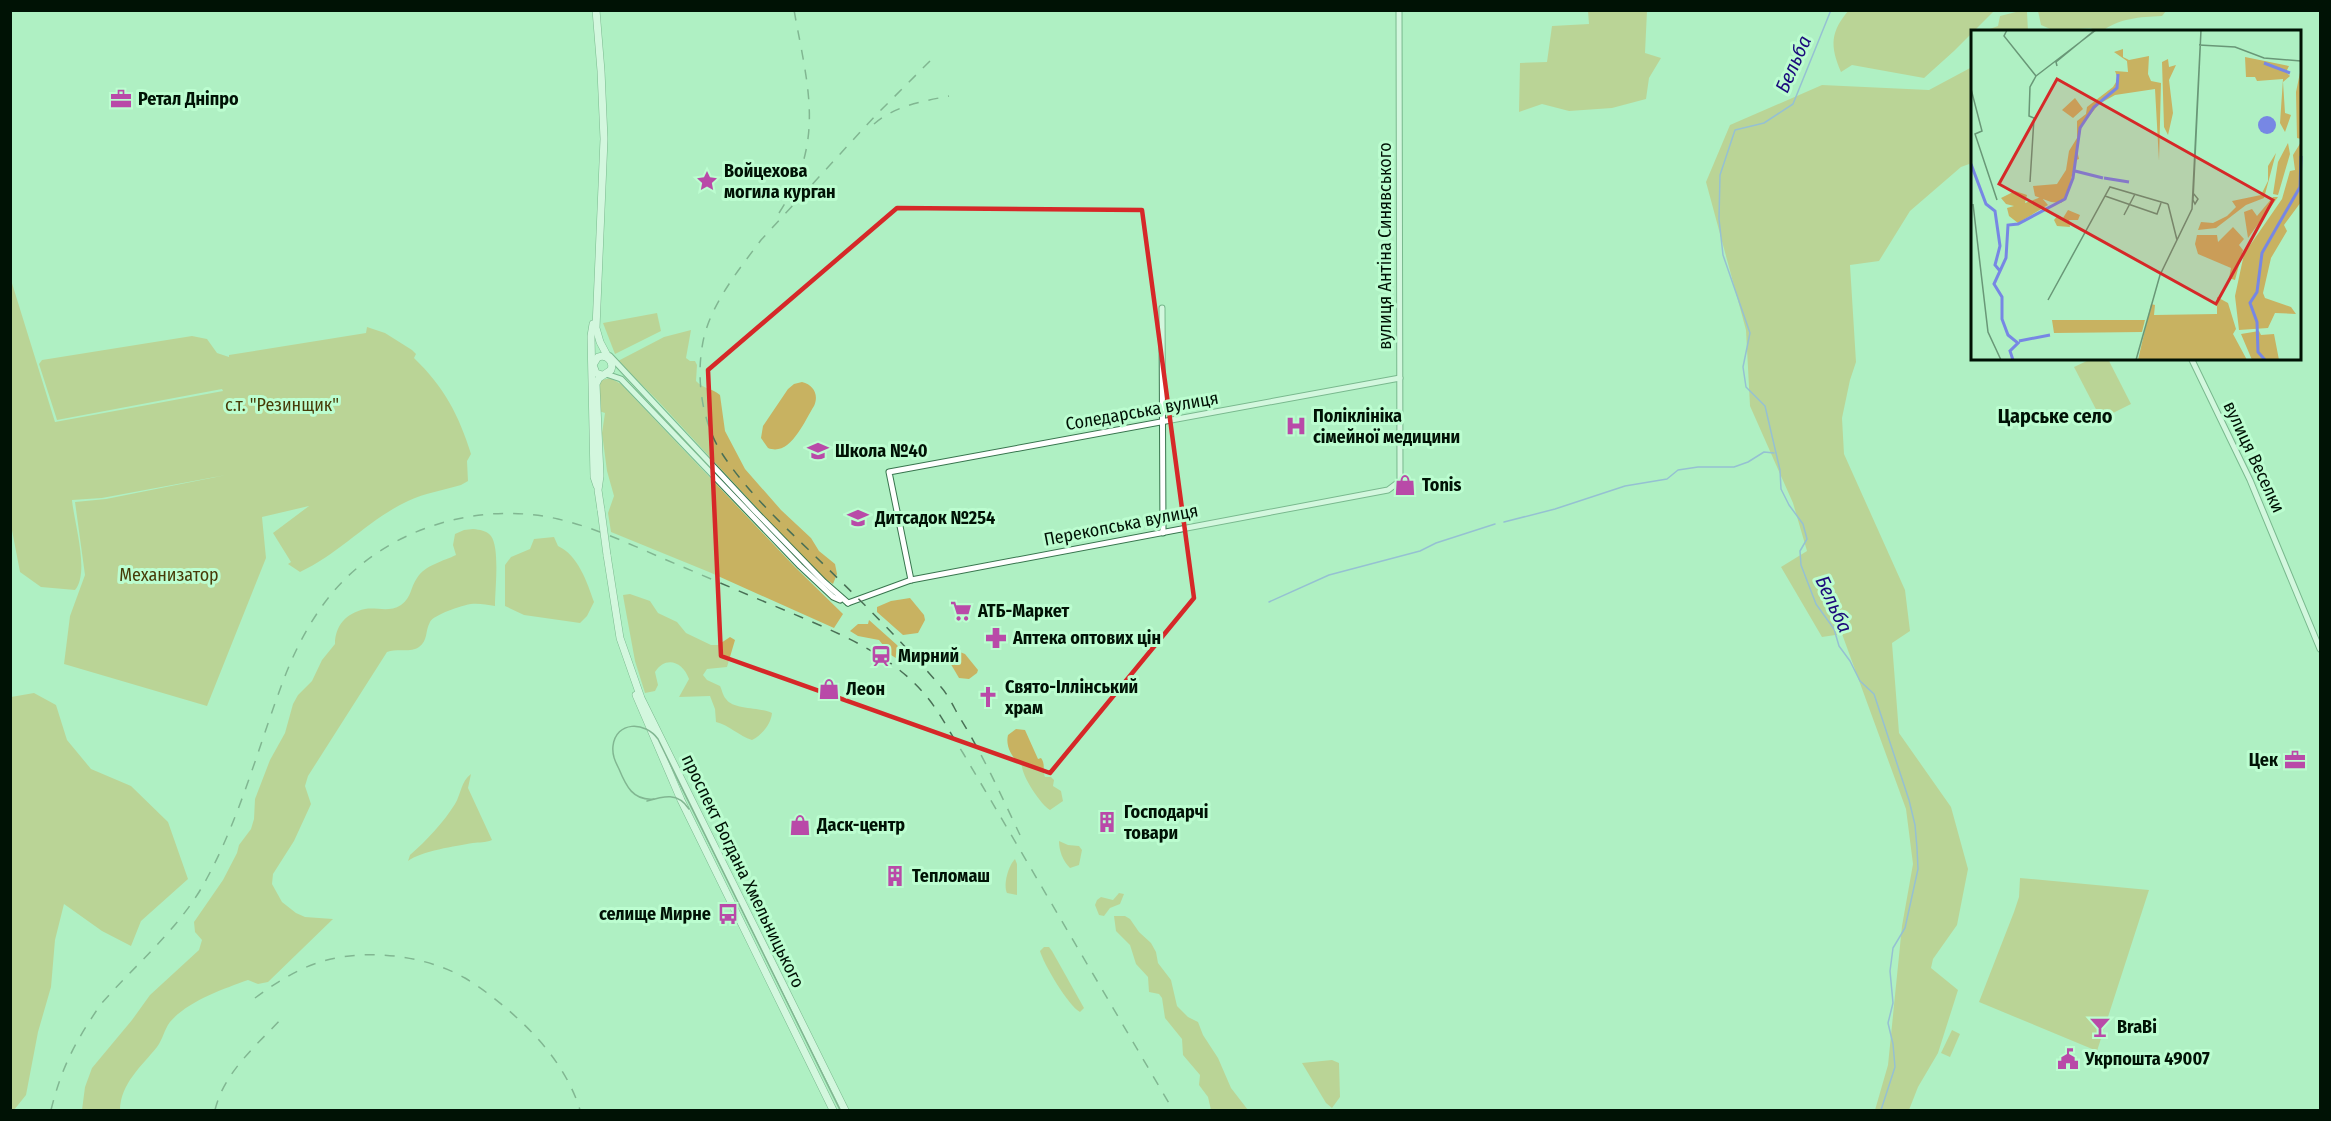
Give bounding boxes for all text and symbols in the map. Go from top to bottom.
inset map [1971,30,2301,360]
water label: Бельба [1770,32,1816,96]
office icon: Ретал Дніпро [109,87,133,111]
place label: Ретал Дніпро [138,88,239,110]
street label: вулиця Антіна Синявського [1374,142,1396,350]
place label: Войцехова могила курган [724,160,836,203]
place icon: Войцехова могила курган [695,169,719,193]
street label: Соледарська вулиця [1064,387,1220,435]
park label: с.т. "Резинщик" [225,394,339,416]
street label: вулиця Веселки [2219,398,2289,516]
district label: Царське село [1998,404,2113,428]
place label: Поліклініка сімейної медицини [1313,405,1460,448]
hospital icon: Поліклініка сімейної медицини [1284,414,1308,438]
school or university icon: Школа №40 [806,439,830,463]
place label: Школа №40 [835,440,928,462]
shop icon: Tonis [1393,473,1417,497]
place label: Tonis [1422,474,1462,496]
street label: Перекопська вулиця [1042,499,1200,551]
school or university icon: Дитсадок №254 [846,506,870,530]
place label: Дитсадок №254 [874,507,995,529]
park label: Механизатор [119,564,219,586]
water label: Бельба [1810,572,1858,636]
supermarket icon: АТБ-Маркет [949,599,973,623]
place label: АТБ-Маркет [977,600,1069,622]
pharmacy icon: Аптека оптових цін [984,626,1008,650]
place label: Аптека оптових цін [1012,627,1161,649]
station icon: Мирний [869,644,893,668]
place label: Мирний [898,645,959,667]
place label: Свято-Іллінський храм [1004,676,1138,719]
shop icon: Леон [817,677,841,701]
place label: Леон [846,678,885,700]
church icon: Свято-Іллінський храм [976,685,1000,709]
office icon: Цек [2283,748,2307,772]
place label: Цек [2249,749,2279,771]
street label: проспект Богдана Хмельницького [677,751,809,991]
place label: Господарчі товари [1124,801,1208,844]
building icon: Господарчі товари [1095,810,1119,834]
shop icon: Даск-центр [788,813,812,837]
place label: Даск-центр [816,814,905,836]
building icon: Тепломаш [883,864,907,888]
place label: Тепломаш [912,865,990,887]
bus stop icon: селище Мирне [716,902,740,926]
place label: селище Мирне [599,903,711,925]
bar icon: BraBi [2088,1015,2112,1039]
place label: BraBi [2117,1016,2157,1038]
public building icon: Укрпошта 49007 [2056,1047,2080,1071]
place label: Укрпошта 49007 [2084,1048,2210,1070]

